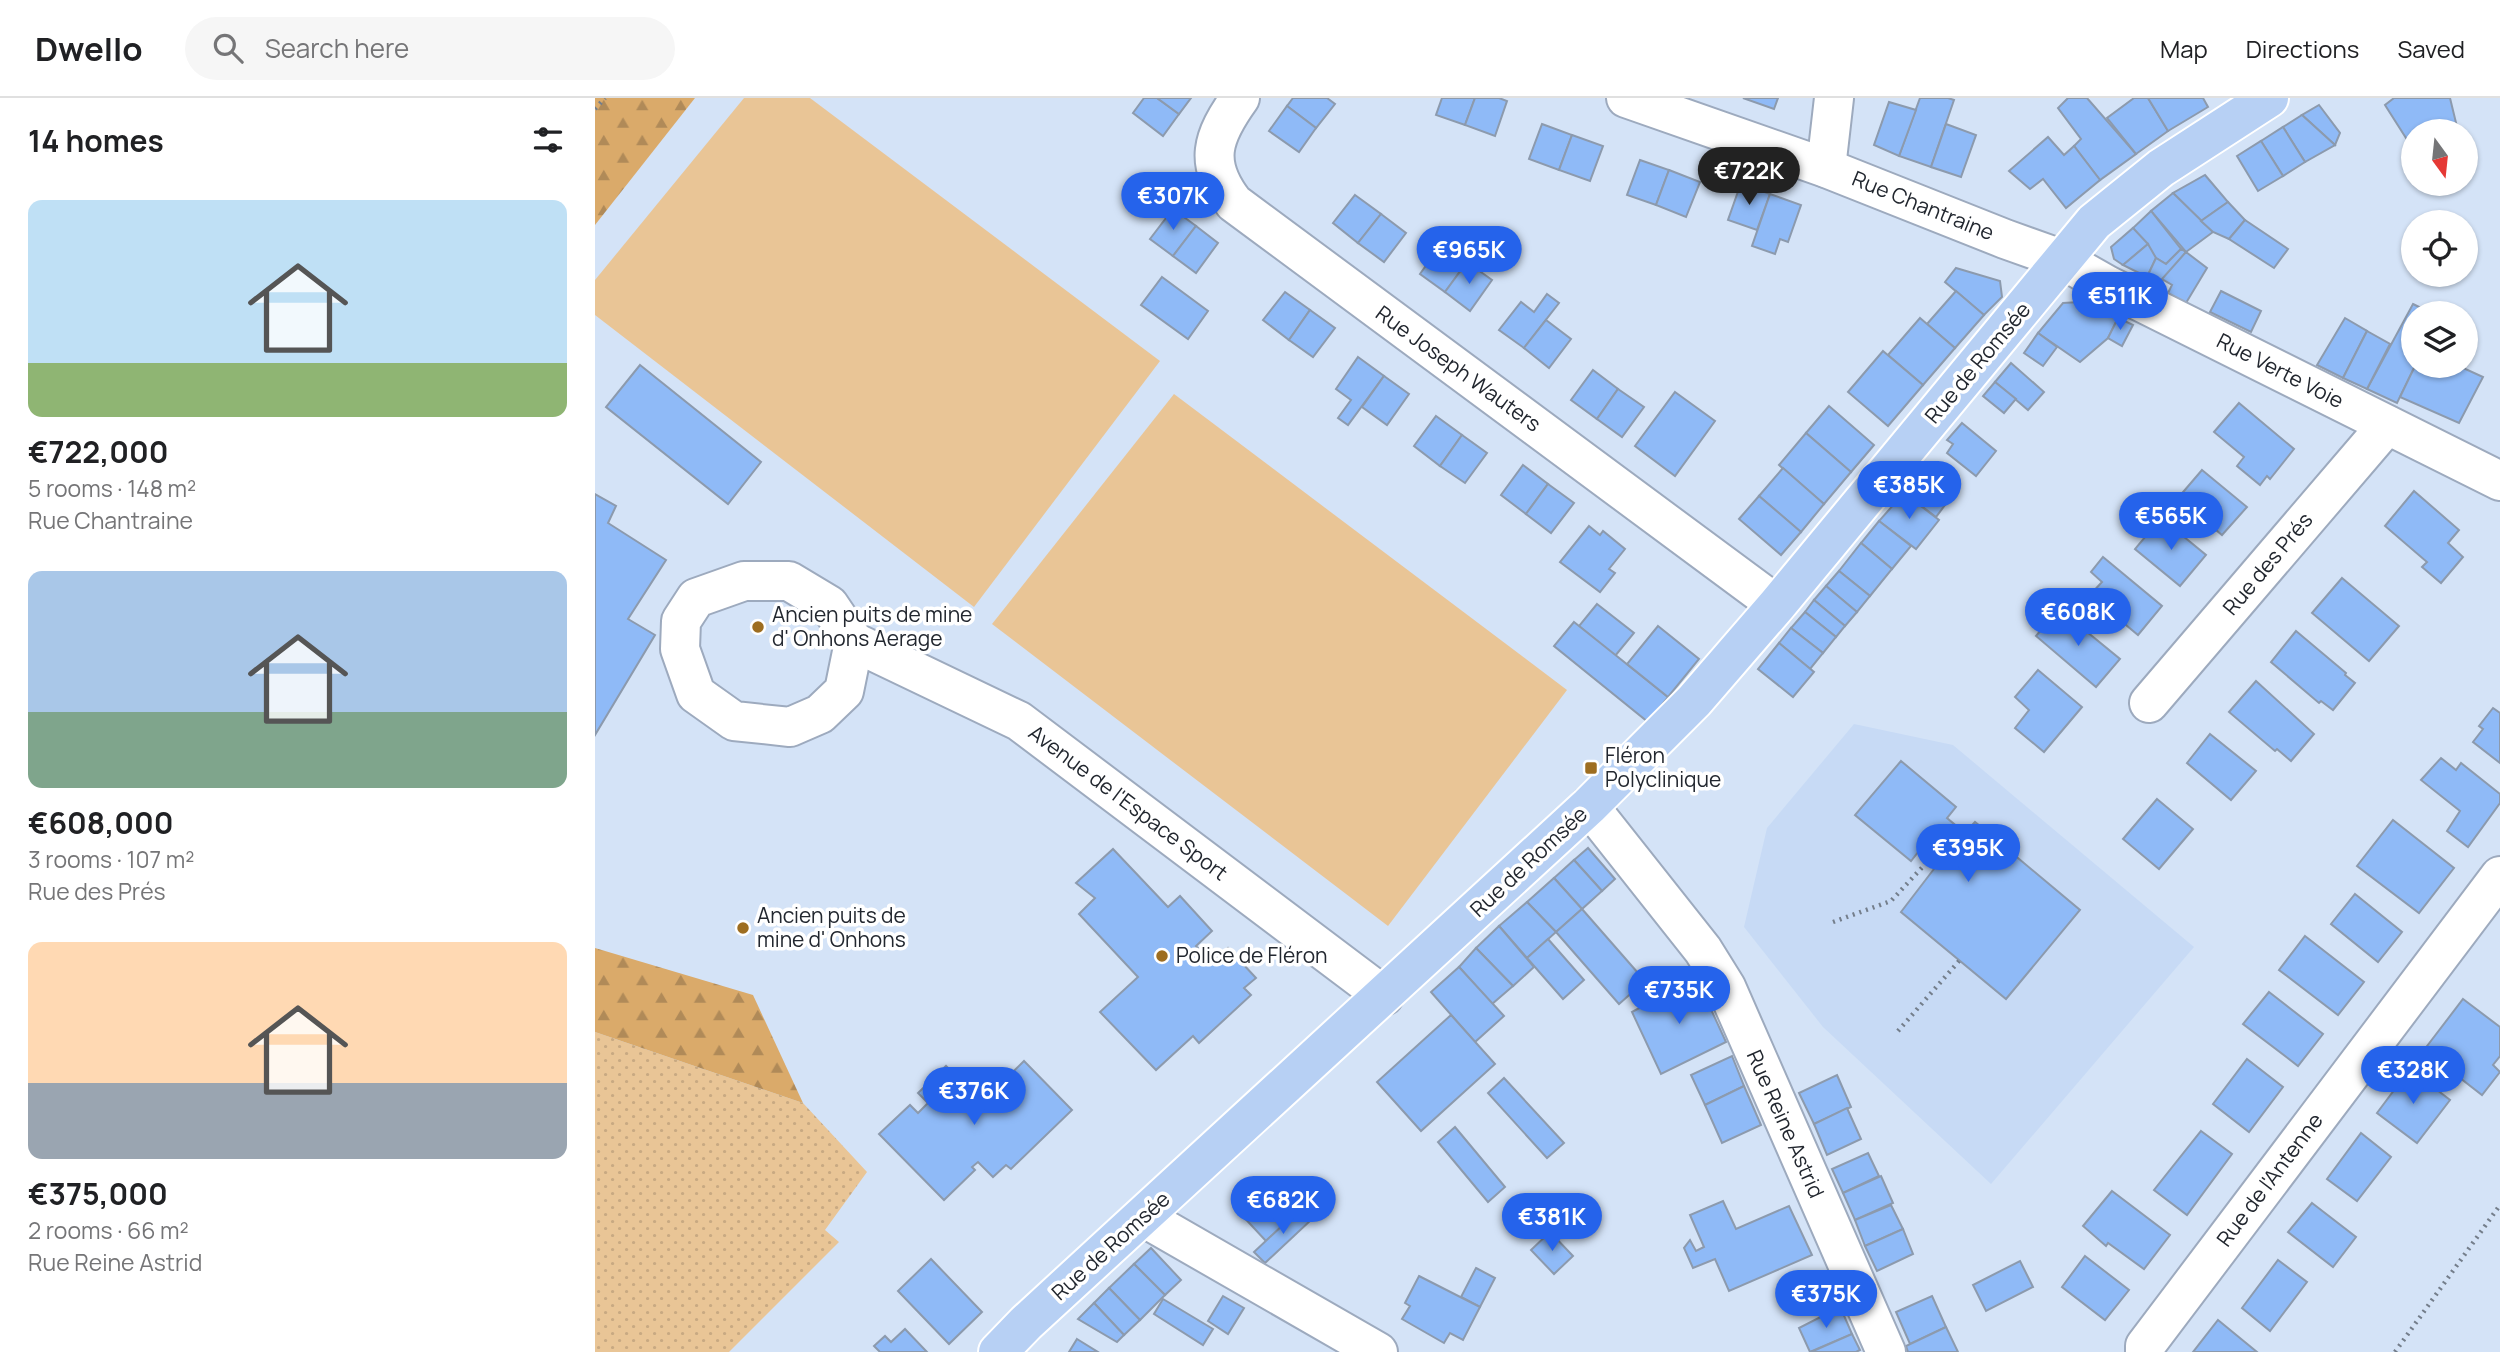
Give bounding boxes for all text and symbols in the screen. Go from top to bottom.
search box [185,17,675,80]
text: Dwello [35,26,143,71]
icon: search [209,29,247,67]
text: Search here [265,30,409,66]
text: Map [2160,32,2208,65]
text: Directions [2246,32,2359,65]
text: Saved [2397,32,2465,65]
north arrow [2401,119,2478,196]
map controls [2401,119,2478,378]
text: 14 homes [28,120,164,161]
icon: filters [529,121,567,159]
pin: €722K [1700,148,1798,207]
text: €722K [1714,154,1784,186]
street label: Rue Chantraine [1848,164,1998,246]
pin: €307K [1124,172,1222,232]
text: €307K [1137,179,1209,211]
button: locate [2401,210,2478,287]
pin: €965K [1420,226,1518,286]
text: €965K [1433,233,1505,265]
icon: home [235,245,361,371]
pin: €511K [2071,272,2169,332]
text: €511K [2088,279,2152,311]
street label: Rue de Romsée [1918,296,2036,429]
street label: Rue Joseph Wauters [1370,299,1547,438]
button: layers [2401,301,2478,378]
street label: Rue Verte Voie [2212,326,2349,414]
text: €722,000 [28,431,169,472]
pin: €385K [1860,462,1958,521]
text: €385K [1873,468,1945,500]
text: 5 rooms · 148 m² [28,472,196,504]
pin: €565K [2122,492,2220,552]
text: €565K [2135,499,2207,531]
text: Rue Chantraine [28,504,193,536]
street label: Rue des Prés [2216,506,2318,620]
pin: €608K [2029,588,2127,648]
text: €608K [2041,595,2115,627]
place label: Ancien puits de mine d' Onhons Aerage [772,600,972,652]
icon: home [235,616,361,742]
marker: Ancien puits de mine d' Onhons Aerage [750,619,766,635]
street label: Avenue de l'Espace Sport [1023,718,1234,886]
place label: Fléron Polyclinique [1605,741,1721,793]
marker: Fléron Polyclinique [1583,760,1599,776]
street label: Rue de Romsée [1464,800,1593,923]
text: €608,000 [28,802,174,843]
pin: €395K [1919,824,2017,884]
text: €395K [1932,831,2004,863]
text: 3 rooms · 107 m² [28,843,194,875]
text: Rue des Prés [28,875,166,907]
place label: Ancien puits de mine d' Onhons [757,901,906,953]
marker: Ancien puits de mine d' Onhons [735,920,751,936]
place label: Police de Fléron [1176,941,1328,969]
marker: Police de Fléron [1154,948,1170,964]
pin: €735K [1630,967,1728,1026]
text: €735K [1644,973,1714,1005]
icon: home [235,987,361,1113]
street label: Rue Reine Astrid [1741,1045,1831,1202]
pin: €328K [2364,1046,2462,1106]
text: €328K [2377,1053,2449,1085]
pin: €376K [925,1068,1023,1127]
text: €376K [939,1074,1009,1106]
street label: Rue de l'Antenne [2210,1107,2329,1252]
text: €375,000 [28,1173,168,1214]
pin: €682K [1234,1176,1332,1236]
text: €682K [1247,1183,1319,1215]
street label: Rue de Romsée [1045,1185,1175,1306]
pin: €381K [1503,1194,1601,1253]
text: €381K [1518,1200,1586,1232]
text: 2 rooms · 66 m² [28,1214,189,1246]
text: Rue Reine Astrid [28,1246,202,1278]
pin: €375K [1777,1270,1875,1330]
text: €375K [1791,1277,1861,1309]

